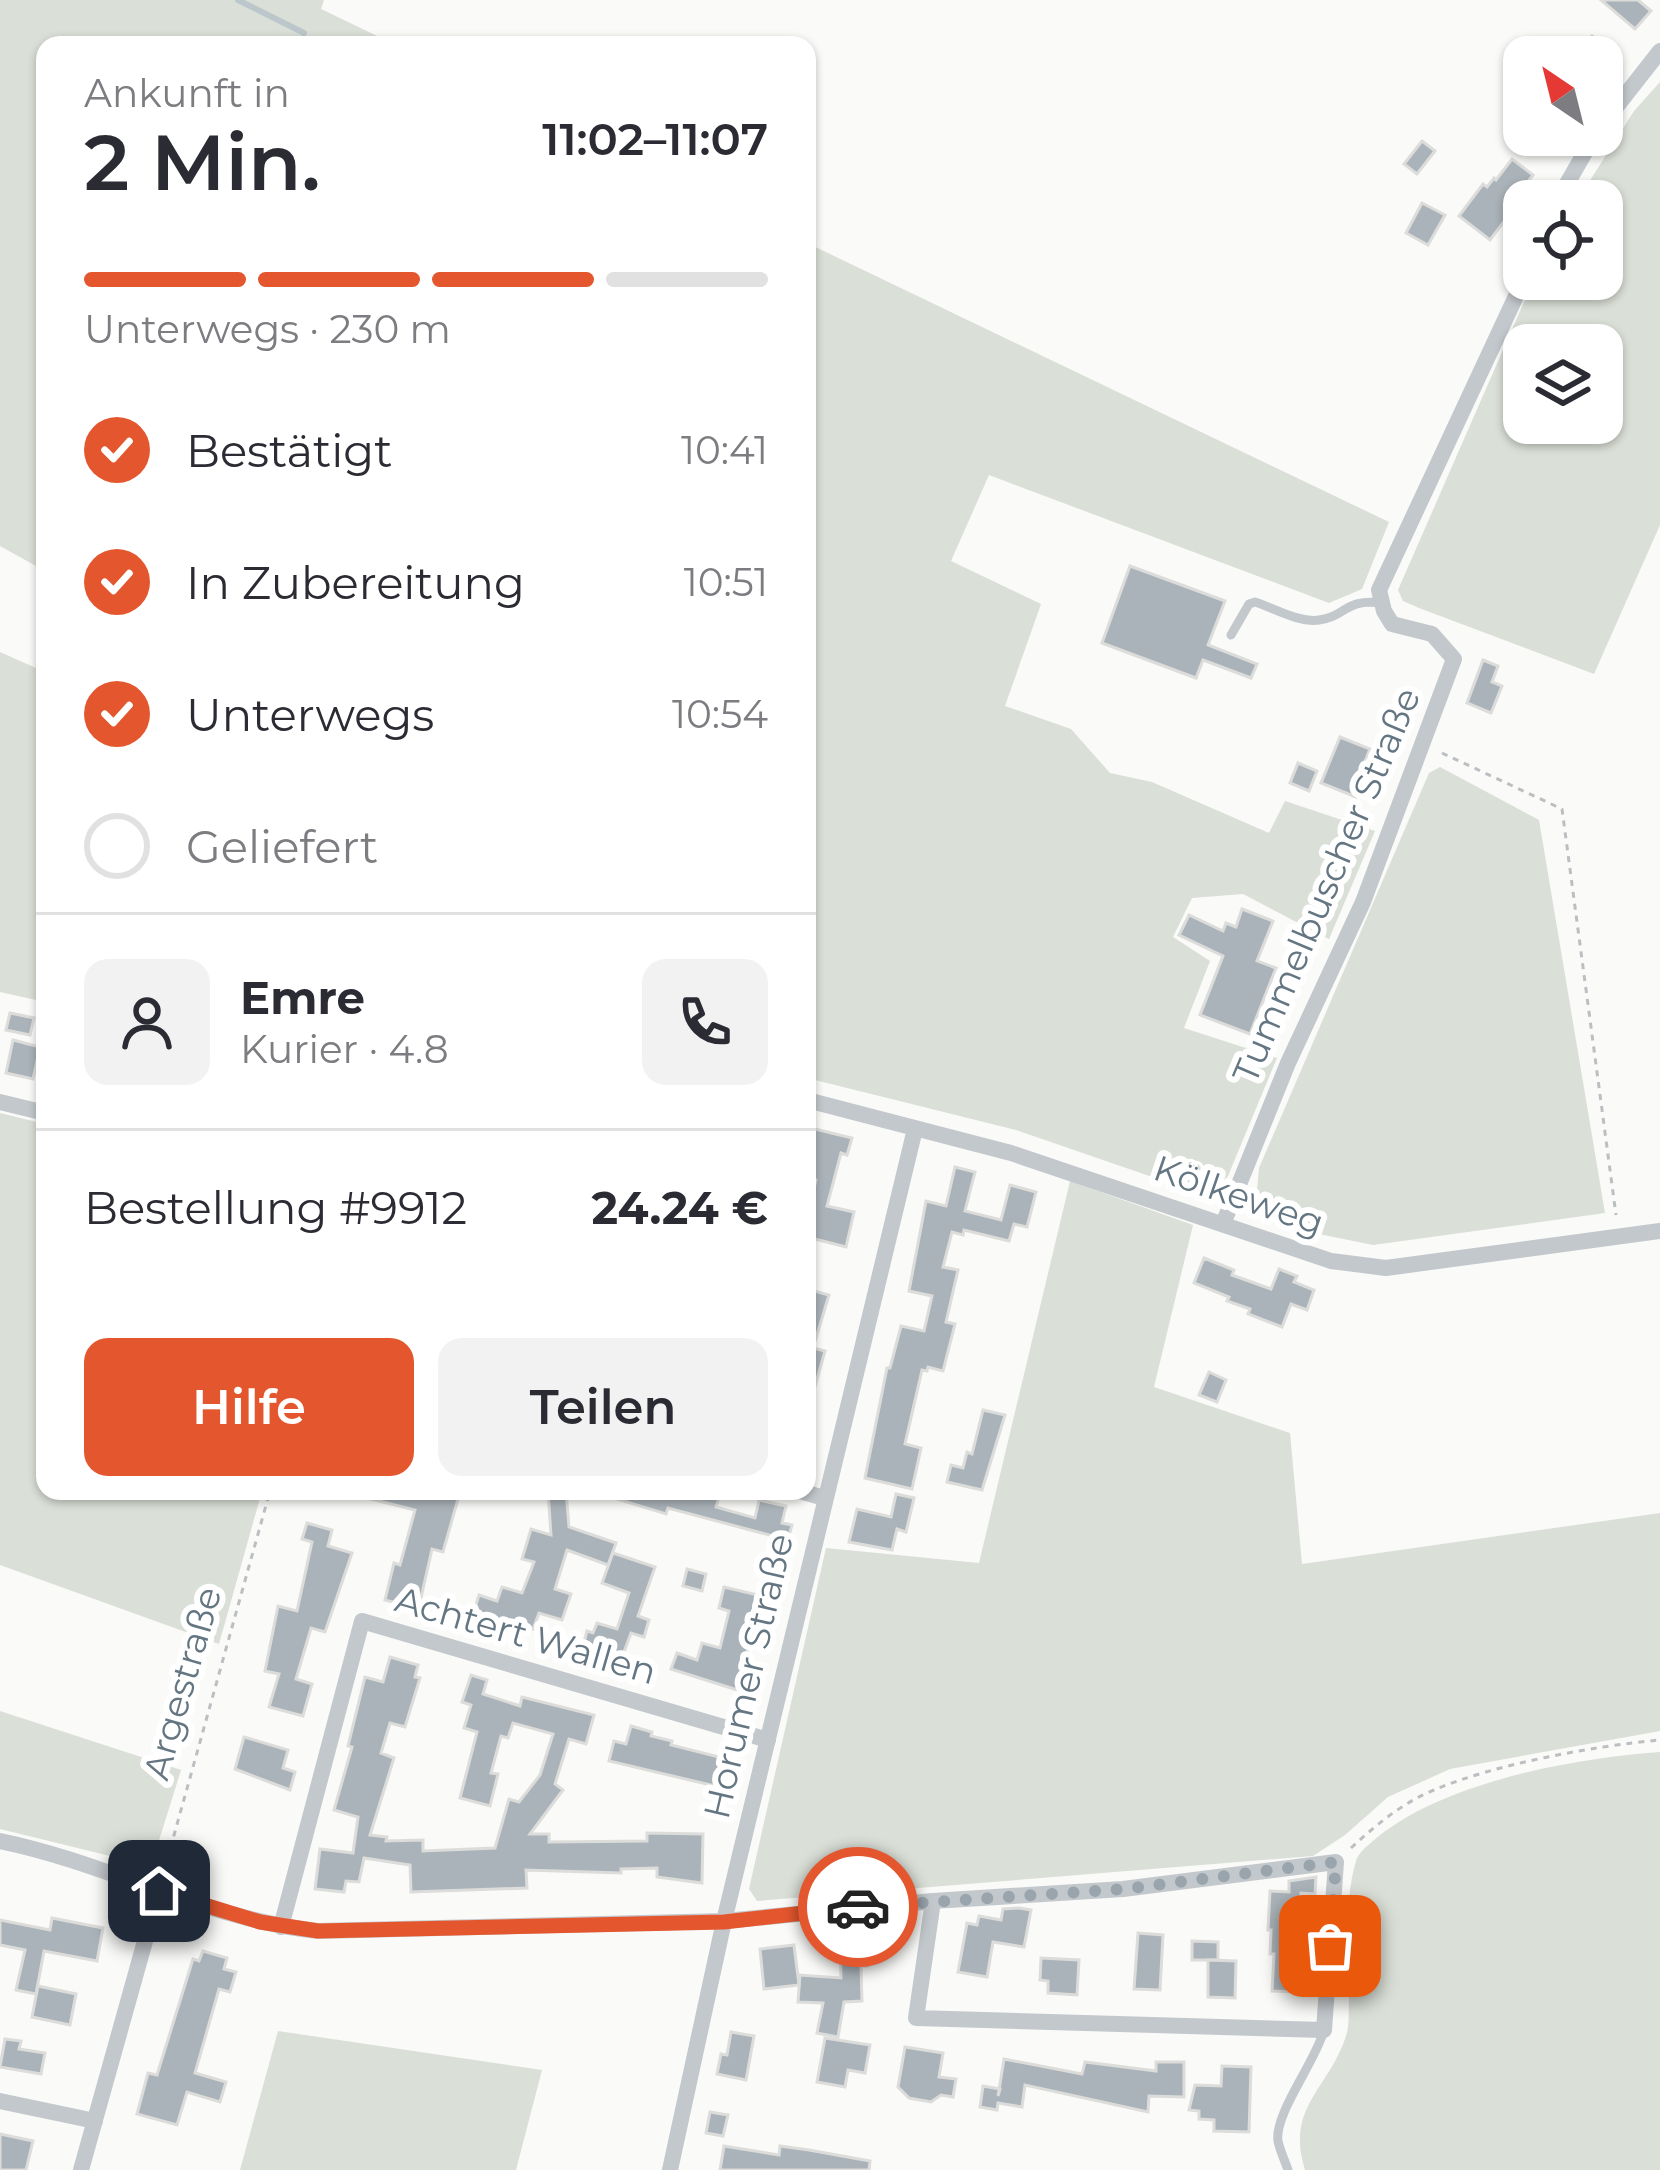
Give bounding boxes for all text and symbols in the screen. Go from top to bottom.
north arrow [1503,36,1623,156]
map controls [1503,36,1623,444]
text: Ankunft in [84,69,290,117]
text: 11:02–11:07 [542,111,768,166]
text: 2 Min. [84,114,320,210]
button: locate [1503,180,1623,300]
text: Unterwegs · 230 m [84,305,451,353]
button: layers [1503,324,1623,444]
icon: check [84,417,150,483]
text: Bestätigt [186,423,392,478]
text: 10:41 [681,426,768,474]
icon: check [84,549,150,615]
text: In Zubereitung [186,555,525,610]
text: 10:51 [684,558,768,606]
icon: check [84,681,150,747]
street label: Tummelbuscher Straße [1223,681,1429,1089]
text: Unterwegs [186,687,434,742]
text: 10:54 [672,690,768,738]
text: Geliefert [186,819,378,874]
button: person [84,959,210,1085]
button: phone [642,959,768,1085]
text: Emre [240,970,365,1025]
text: Kurier · 4.8 [240,1025,449,1073]
street label: Kölkeweg [1148,1145,1330,1245]
text: Bestellung #9912 [84,1180,467,1235]
text: 24.24 € [591,1180,768,1235]
button: Hilfe [84,1338,414,1476]
button: Teilen [438,1338,768,1476]
street label: Horumer Straße [694,1529,802,1823]
street label: Achtert Wallen [390,1577,662,1693]
street label: Argestraße [134,1582,230,1784]
pin [108,1840,210,1942]
courier [798,1847,918,1967]
icon: home [126,1858,192,1924]
icon: car [825,1874,891,1940]
pin [1279,1895,1381,1997]
icon: bag [1297,1913,1363,1979]

